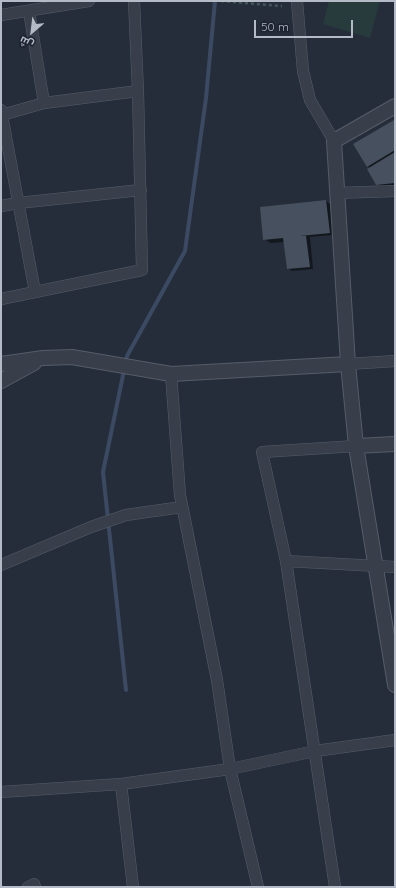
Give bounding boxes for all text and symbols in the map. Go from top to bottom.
north arrow [12,12,52,52]
scale bar [256,12,355,38]
text: 50 m [261,19,289,34]
text: ش [17,33,36,52]

